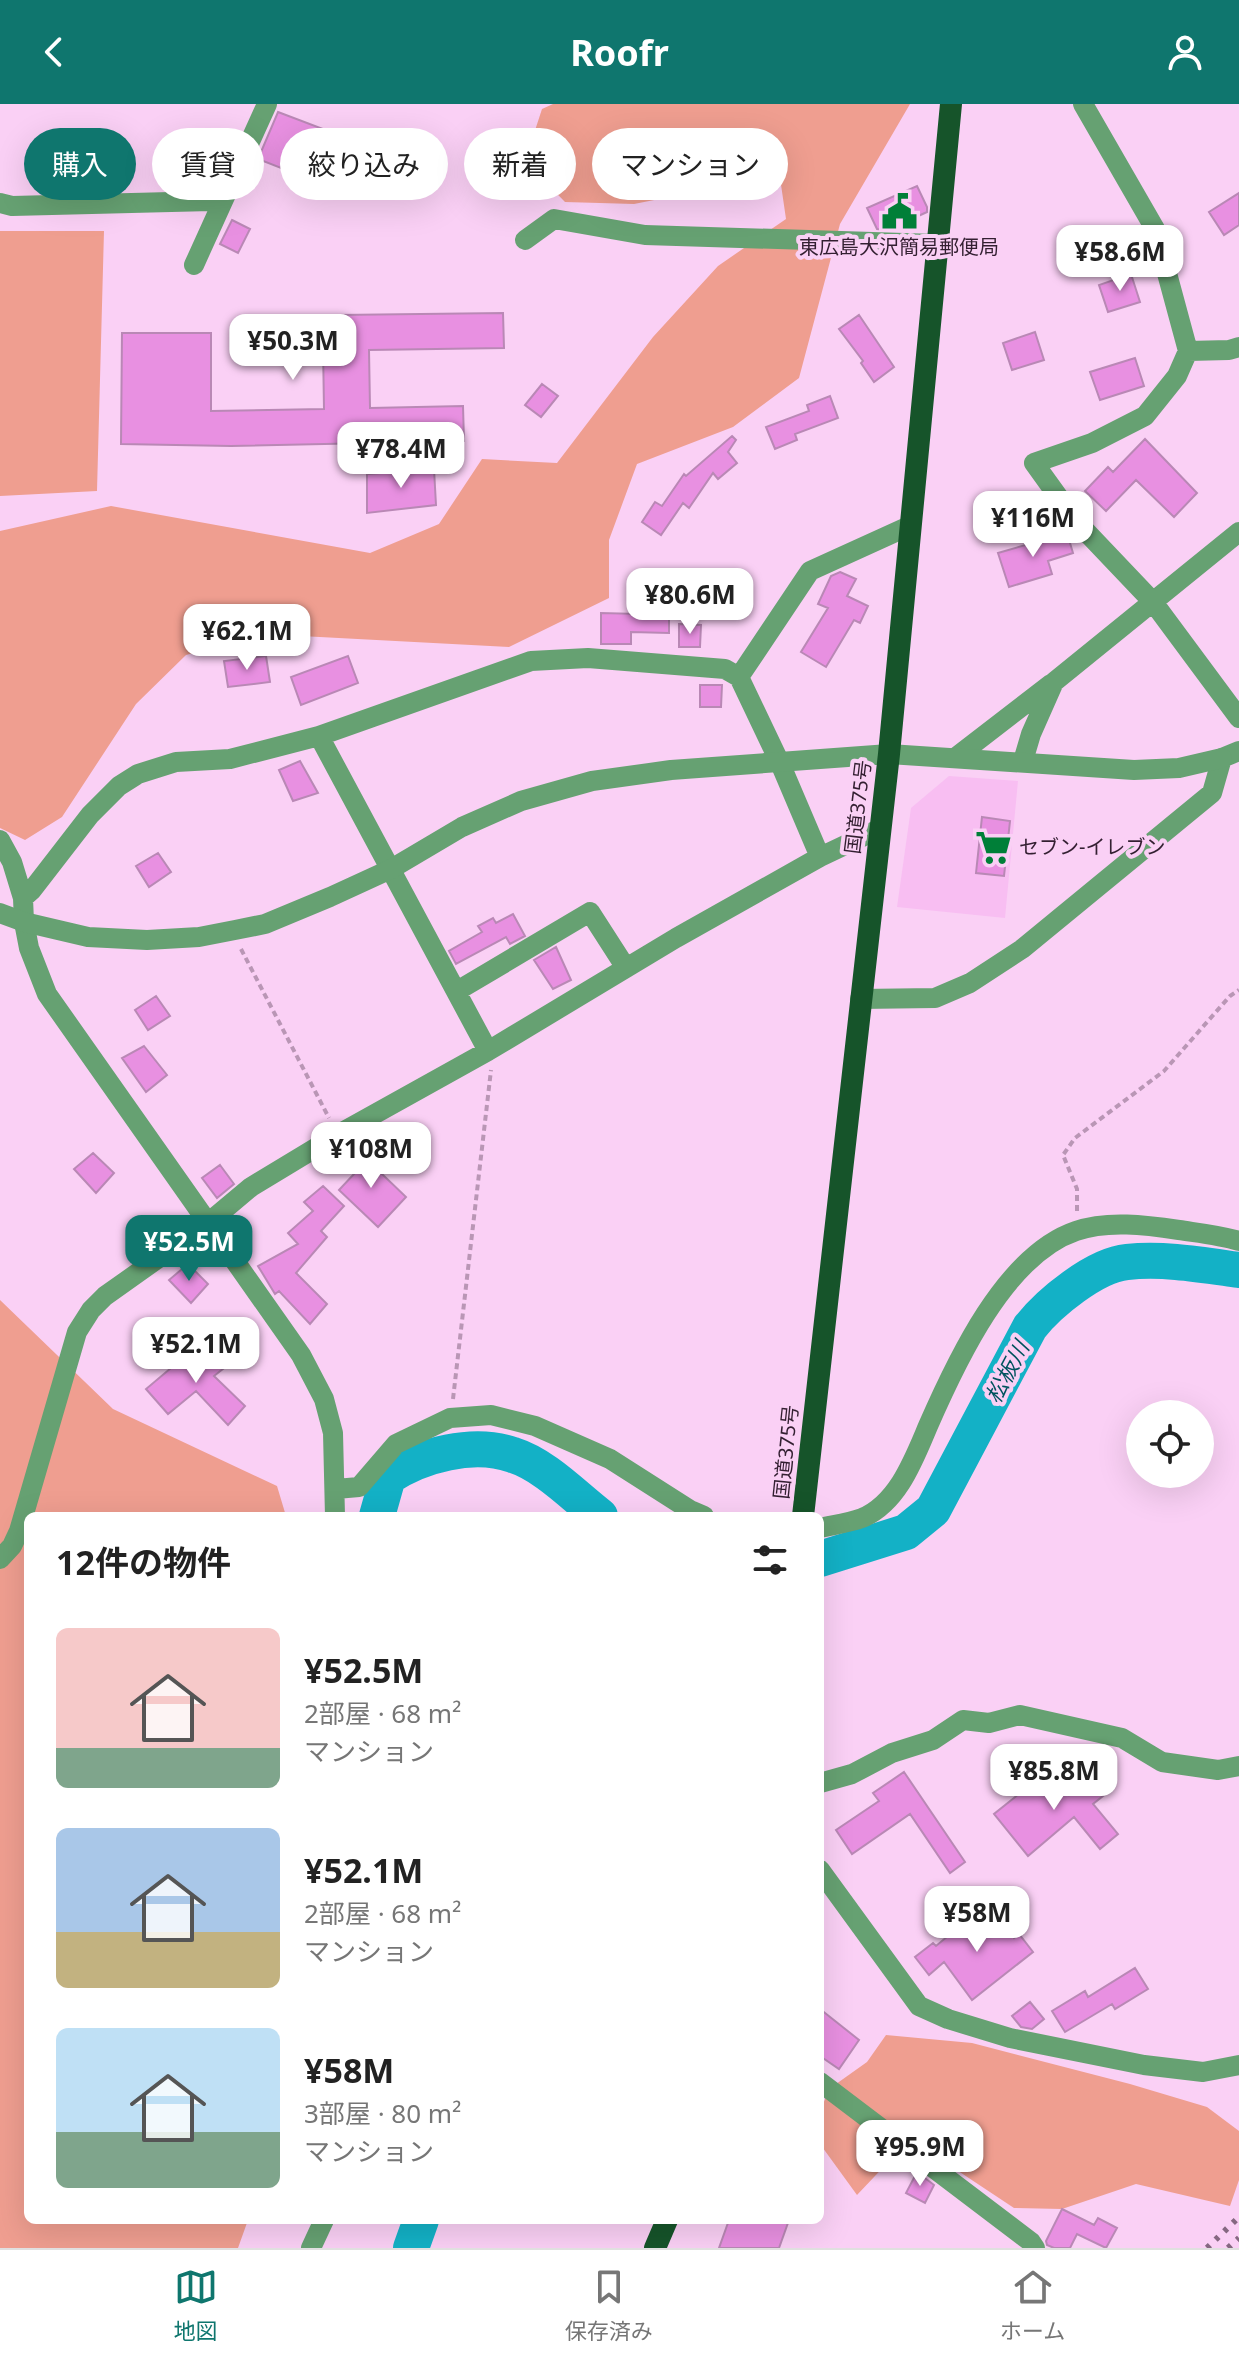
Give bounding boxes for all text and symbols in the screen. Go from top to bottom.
text: Roofr [570,28,669,77]
icon: back [32,30,76,74]
icon: person [1163,30,1207,74]
chip: 購入 [24,128,136,200]
chip: 賃貸 [152,128,264,200]
chip: 絞り込み [280,128,448,200]
chip: 新着 [464,128,576,200]
chip: マンション [592,128,788,200]
public building icon: 東広島大沢簡易郵便局 [880,193,918,231]
pin: ¥58.6M [1055,225,1185,293]
place label: 東広島大沢簡易郵便局 [799,233,999,260]
text: ¥58.6M [1074,233,1166,269]
pin: ¥50.3M [228,314,358,382]
text: ¥50.3M [247,322,339,358]
pin: ¥78.4M [336,422,466,490]
text: ¥78.4M [355,430,447,466]
pin: ¥116M [977,491,1089,559]
text: ¥116M [991,499,1075,535]
pin: ¥80.6M [625,568,755,636]
text: ¥80.6M [644,576,736,612]
pin: ¥62.1M [182,604,312,672]
text: ¥62.1M [201,612,293,648]
street label: 国道375号 [838,758,877,855]
supermarket icon: セブン-イレブン [974,828,1012,866]
place label: セブン-イレブン [1019,833,1165,860]
pin: ¥108M [315,1122,427,1190]
text: ¥108M [329,1130,413,1166]
pin: ¥52.5M [124,1215,254,1283]
text: ¥52.5M [143,1223,235,1259]
pin: ¥52.1M [131,1317,261,1385]
text: ¥52.1M [150,1325,242,1361]
water label: 松板川 [977,1334,1036,1408]
map controls [1126,1400,1214,1488]
button: locate [1126,1400,1214,1488]
street label: 国道375号 [767,1404,804,1500]
icon: filters [748,1538,792,1582]
text: 12件の物件 [56,1539,231,1585]
text: ¥52.5M [304,1647,423,1693]
icon: home [120,1660,216,1756]
text: 2部屋 · 68 m² [304,1695,461,1731]
text: マンション [304,1733,434,1769]
pin: ¥85.8M [989,1744,1119,1812]
text: ¥85.8M [1008,1752,1100,1788]
text: ¥52.1M [304,1847,423,1893]
icon: home [120,1860,216,1956]
pin: ¥58M [930,1886,1024,1954]
text: ¥58M [942,1894,1012,1930]
text: 2部屋 · 68 m² [304,1895,461,1931]
text: マンション [304,1933,434,1969]
text: ¥58M [304,2047,394,2093]
icon: home [120,2060,216,2156]
text: 3部屋 · 80 m² [304,2095,461,2131]
pin: ¥95.9M [855,2120,985,2188]
text: ¥95.9M [874,2128,966,2164]
text: マンション [304,2133,434,2169]
tab: 地図 [174,2265,218,2345]
tab: 保存済み [565,2265,653,2345]
tab: ホーム [1000,2265,1065,2345]

